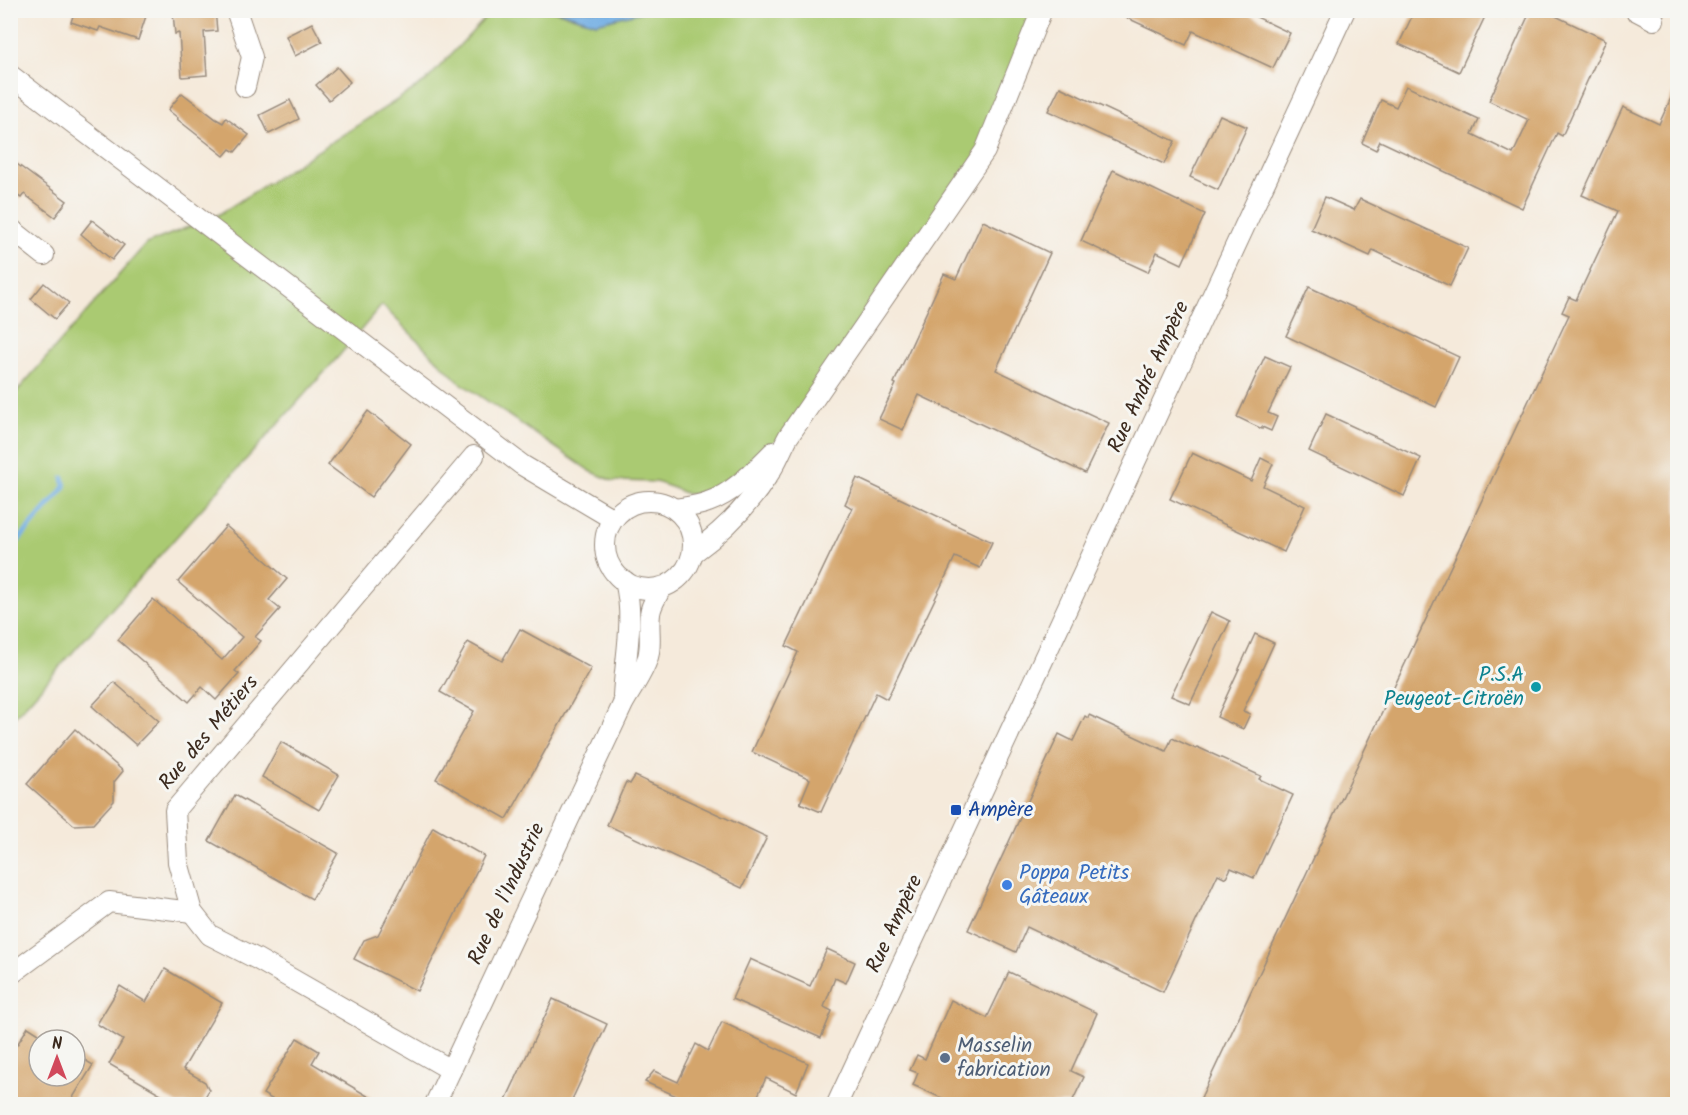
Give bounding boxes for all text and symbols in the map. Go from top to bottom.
street label: Rue André Ampère [1099,295,1199,458]
place label: P.S.A Peugeot-Citroën [1384,659,1524,716]
street label: Rue des Métiers [151,668,267,798]
marker: P.S.A Peugeot-Citroën [1529,680,1543,694]
place label: Ampère [968,794,1034,827]
marker: Ampère [949,803,963,817]
street label: Rue de l'Industrie [460,817,555,971]
place label: Poppa Petits Gâteaux [1019,857,1129,914]
street label: Rue Ampère [858,869,932,979]
marker: Poppa Petits Gâteaux [1000,878,1014,892]
north arrow [27,1028,87,1088]
place label: Masselin fabrication [957,1030,1051,1087]
text: N [52,1032,62,1057]
marker: Masselin fabrication [938,1051,952,1065]

